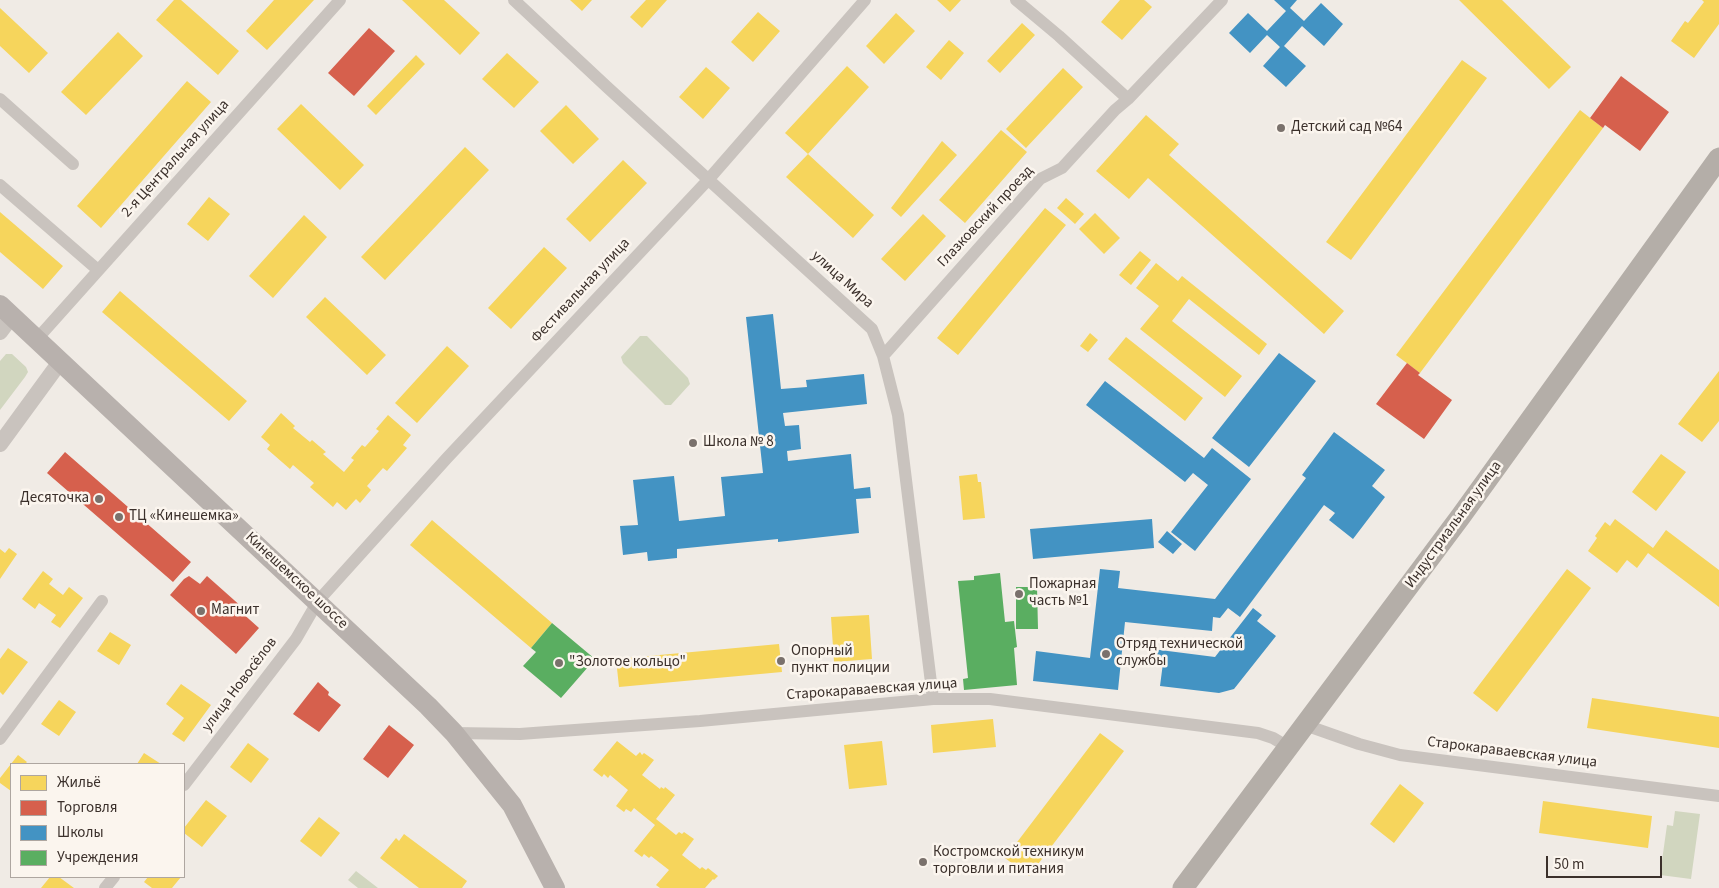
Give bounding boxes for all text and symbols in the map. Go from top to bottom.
street label: 2-я Центральная улица [118,96,234,222]
place label: Детский сад №64 [1291,119,1402,137]
marker: Детский сад №64 [1275,122,1287,134]
street label: Глазковский проезд [934,162,1038,272]
street label: Фестивальная улица [528,235,634,347]
street label: улица Мира [807,247,877,313]
place label: Школа № 8 [703,434,774,452]
marker: Школа № 8 [687,437,699,449]
street label: Индустриальная улица [1402,458,1506,592]
place label: Десяточка [20,490,89,508]
marker: Десяточка [93,493,105,505]
place label: ТЦ «Кинешемка» [129,508,239,526]
marker: ТЦ «Кинешемка» [113,511,125,523]
street label: Кинешемское шоссе [241,529,351,633]
place label: Пожарная часть №1 [1029,576,1097,611]
marker: Пожарная часть №1 [1013,588,1025,600]
place label: Магнит [211,602,259,620]
marker: Магнит [195,605,207,617]
street label: улица Новосёлов [199,634,281,736]
place label: Отряд технической службы [1116,636,1243,671]
place label: Опорный пункт полиции [791,643,890,678]
marker: Отряд технической службы [1100,648,1112,660]
place label: "Золотое кольцо" [569,654,686,672]
marker: Опорный пункт полиции [775,655,787,667]
marker: "Золотое кольцо" [553,657,565,669]
street label: Старокараваевская улица [786,675,958,705]
street label: Старокараваевская улица [1426,734,1598,772]
legend [10,763,185,878]
text: Жильё [57,772,101,793]
text: Торговля [57,797,117,818]
text: Школы [57,822,104,843]
place label: Костромской техникум торговли и питания [933,844,1084,879]
scale bar [1549,846,1665,878]
text: Учреждения [57,847,138,868]
text: 50 m [1554,854,1584,875]
marker: Костромской техникум торговли и питания [917,856,929,868]

